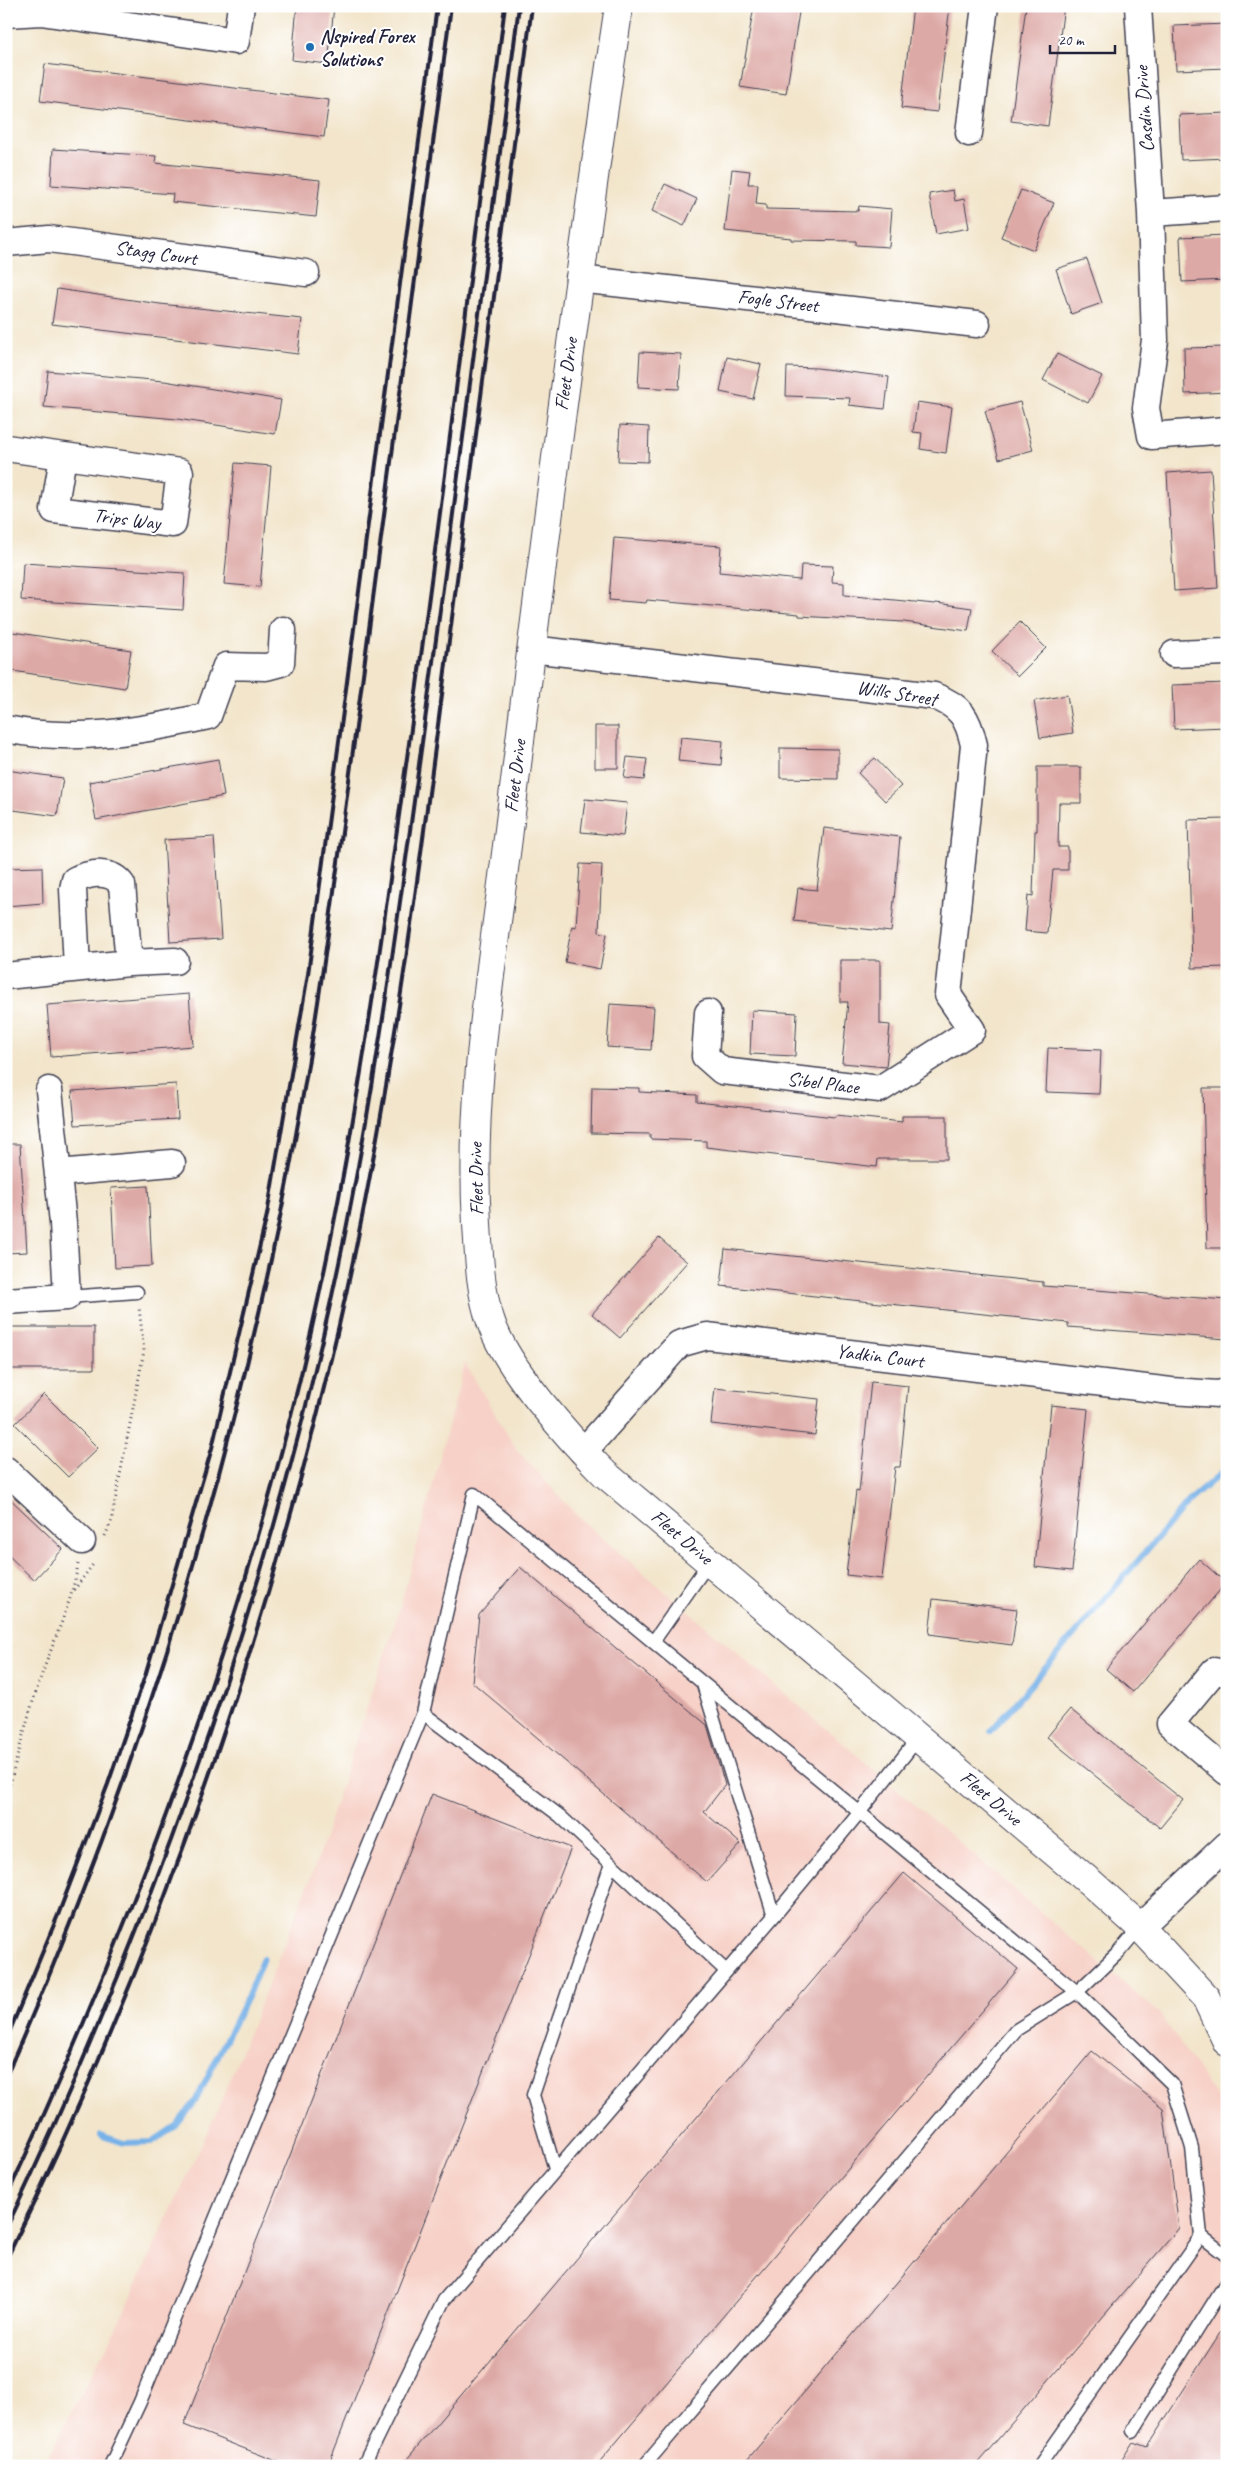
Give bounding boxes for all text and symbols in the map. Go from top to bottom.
scale bar [1050,22,1116,54]
place label: Nspired Forex Solutions [320,24,416,72]
text: 20 m [1058,31,1085,50]
marker: Nspired Forex Solutions [304,41,316,53]
street label: Casdin Drive [1128,64,1159,153]
street label: Stagg Court [113,235,201,271]
street label: Fogle Street [736,284,822,319]
street label: Fleet Drive [549,335,584,412]
street label: Trips Way [92,503,164,536]
street label: Wills Street [855,674,942,712]
street label: Fleet Drive [498,737,532,814]
street label: Sibel Place [786,1066,862,1100]
street label: Fleet Drive [463,1141,489,1216]
street label: Yadkin Court [835,1338,927,1374]
street label: Fleet Drive [646,1504,719,1571]
street label: Fleet Drive [955,1765,1028,1832]

